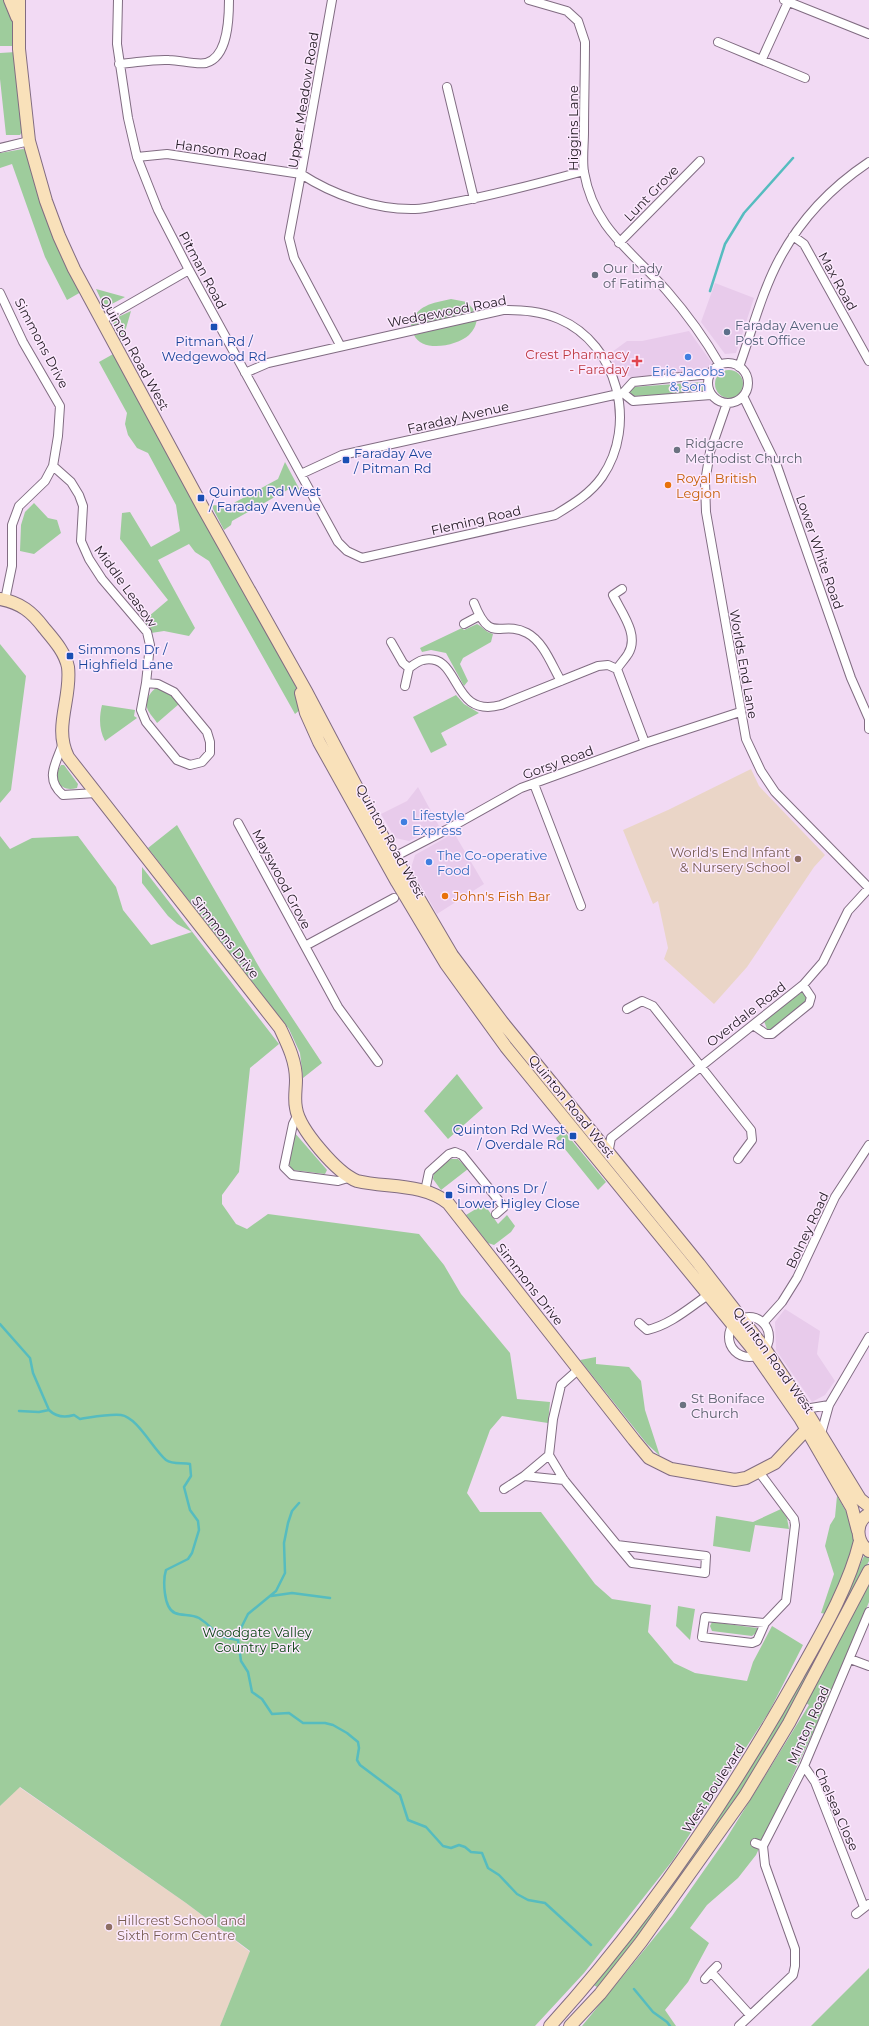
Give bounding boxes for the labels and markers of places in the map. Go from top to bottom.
place label: Our Lady of Fatima [603,260,665,291]
marker: Our Lady of Fatima [590,270,600,280]
place label: Faraday Avenue Post Office [735,317,839,348]
marker: Pitman Rd / Wedgewood Rd [209,322,219,332]
marker: Faraday Avenue Post Office [722,327,732,337]
place label: Pitman Rd / Wedgewood Rd [162,333,267,364]
place label: Crest Pharmacy - Faraday [525,346,630,377]
marker: Eric Jacobs & Son [683,352,693,362]
marker: Crest Pharmacy - Faraday [632,356,642,366]
place label: Eric Jacobs & Son [652,363,724,394]
place label: Ridgacre Methodist Church [685,435,803,466]
place label: Faraday Ave / Pitman Rd [353,445,432,476]
marker: Ridgacre Methodist Church [672,445,682,455]
marker: Faraday Ave / Pitman Rd [341,455,351,465]
place label: Royal British Legion [676,470,757,501]
marker: Royal British Legion [663,480,673,490]
place label: Quinton Rd West / Faraday Avenue [208,483,321,514]
marker: Quinton Rd West / Faraday Avenue [196,493,206,503]
place label: Simmons Dr / Highfield Lane [78,641,173,672]
marker: Simmons Dr / Highfield Lane [65,651,75,661]
place label: Lifestyle Express [412,807,465,838]
marker: Lifestyle Express [399,817,409,827]
place label: World's End Infant & Nursery School [670,844,790,875]
place label: The Co-operative Food [437,847,548,878]
marker: World's End Infant & Nursery School [793,854,803,864]
marker: The Co-operative Food [424,857,434,867]
place label: John's Fish Bar [452,888,551,904]
marker: John's Fish Bar [440,891,450,901]
place label: Quinton Rd West / Overdale Rd [453,1121,565,1152]
marker: Quinton Rd West / Overdale Rd [568,1131,578,1141]
place label: Simmons Dr / Lower Higley Close [457,1180,580,1211]
marker: Simmons Dr / Lower Higley Close [444,1190,454,1200]
place label: St Boniface Church [691,1390,765,1421]
marker: St Boniface Church [678,1400,688,1410]
place label: Hillcrest School and Sixth Form Centre [117,1912,246,1943]
marker: Hillcrest School and Sixth Form Centre [104,1922,114,1932]

